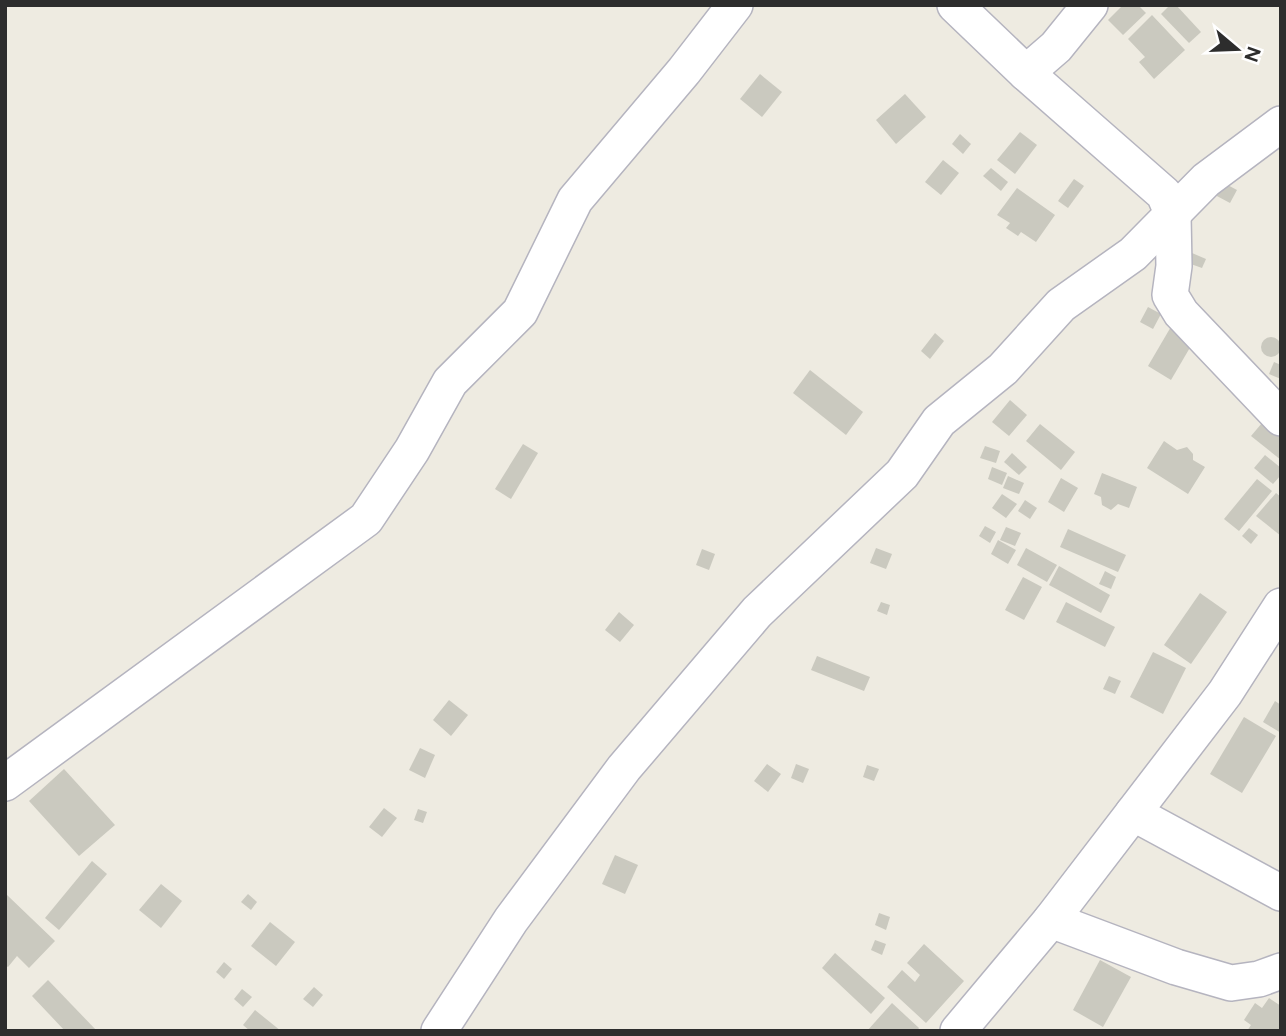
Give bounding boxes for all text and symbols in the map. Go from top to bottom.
north arrow [1202,14,1272,84]
text: N [1239,44,1266,65]

